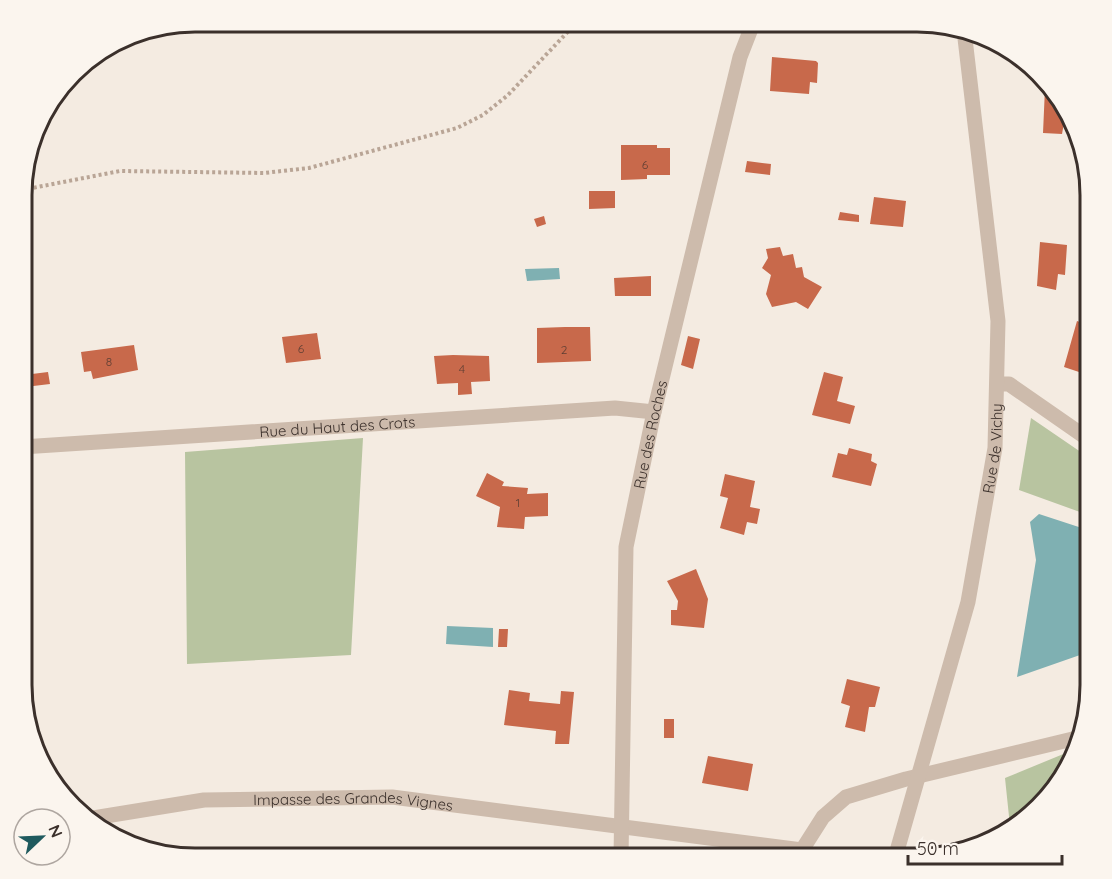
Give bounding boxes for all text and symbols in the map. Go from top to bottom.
house number: 6 [642,157,649,172]
house number: 6 [298,341,305,356]
house number: 2 [561,342,568,357]
house number: 8 [106,354,112,369]
house number: 4 [459,361,465,376]
street label: Rue des Roches [629,378,671,491]
street label: Rue de Vichy [978,403,1006,495]
street label: Rue du Haut des Crots [259,412,416,441]
house number: 1 [516,495,520,510]
street label: Impasse des Grandes Vignes [253,787,454,814]
north arrow [12,807,72,867]
text: N [44,822,67,840]
scale bar [908,828,1062,866]
text: 50 m [917,837,959,860]

